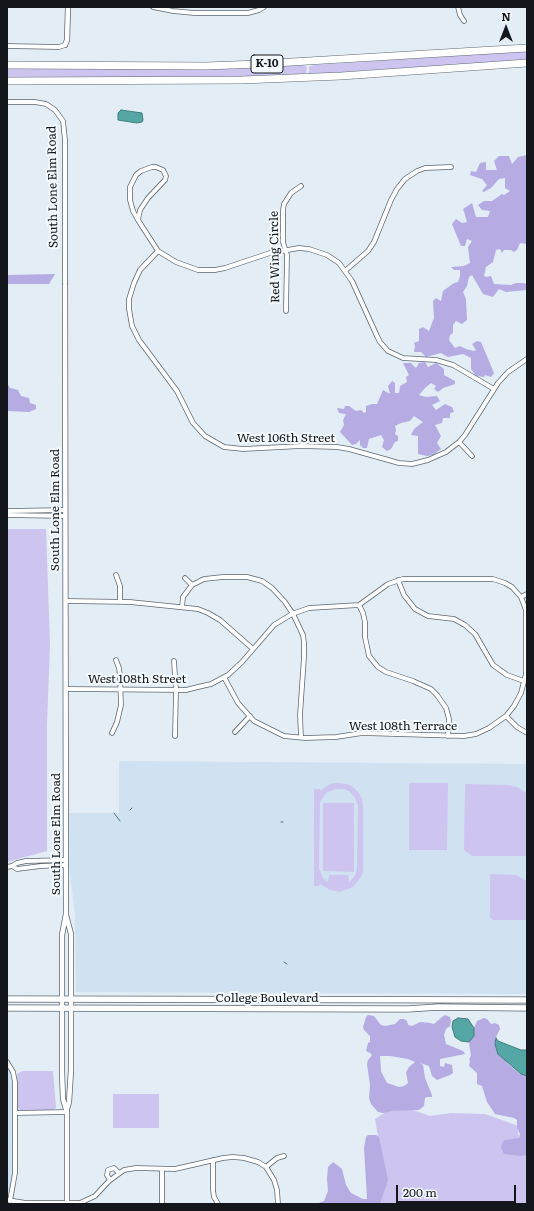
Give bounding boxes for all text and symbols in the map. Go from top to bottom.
north arrow [486,8,526,48]
text: N [501,8,511,24]
road number: K-10 [251,55,283,73]
street label: South Lone Elm Road [45,126,61,248]
street label: Red Wing Circle [267,211,283,303]
street label: West 106th Street [237,431,335,445]
street label: South Lone Elm Road [48,449,62,571]
street label: West 108th Street [88,672,186,686]
street label: West 108th Terrace [349,719,457,733]
street label: South Lone Elm Road [49,773,63,895]
street label: College Boulevard [215,991,319,1005]
scale bar [398,1177,518,1203]
text: 200 m [403,1183,437,1201]

